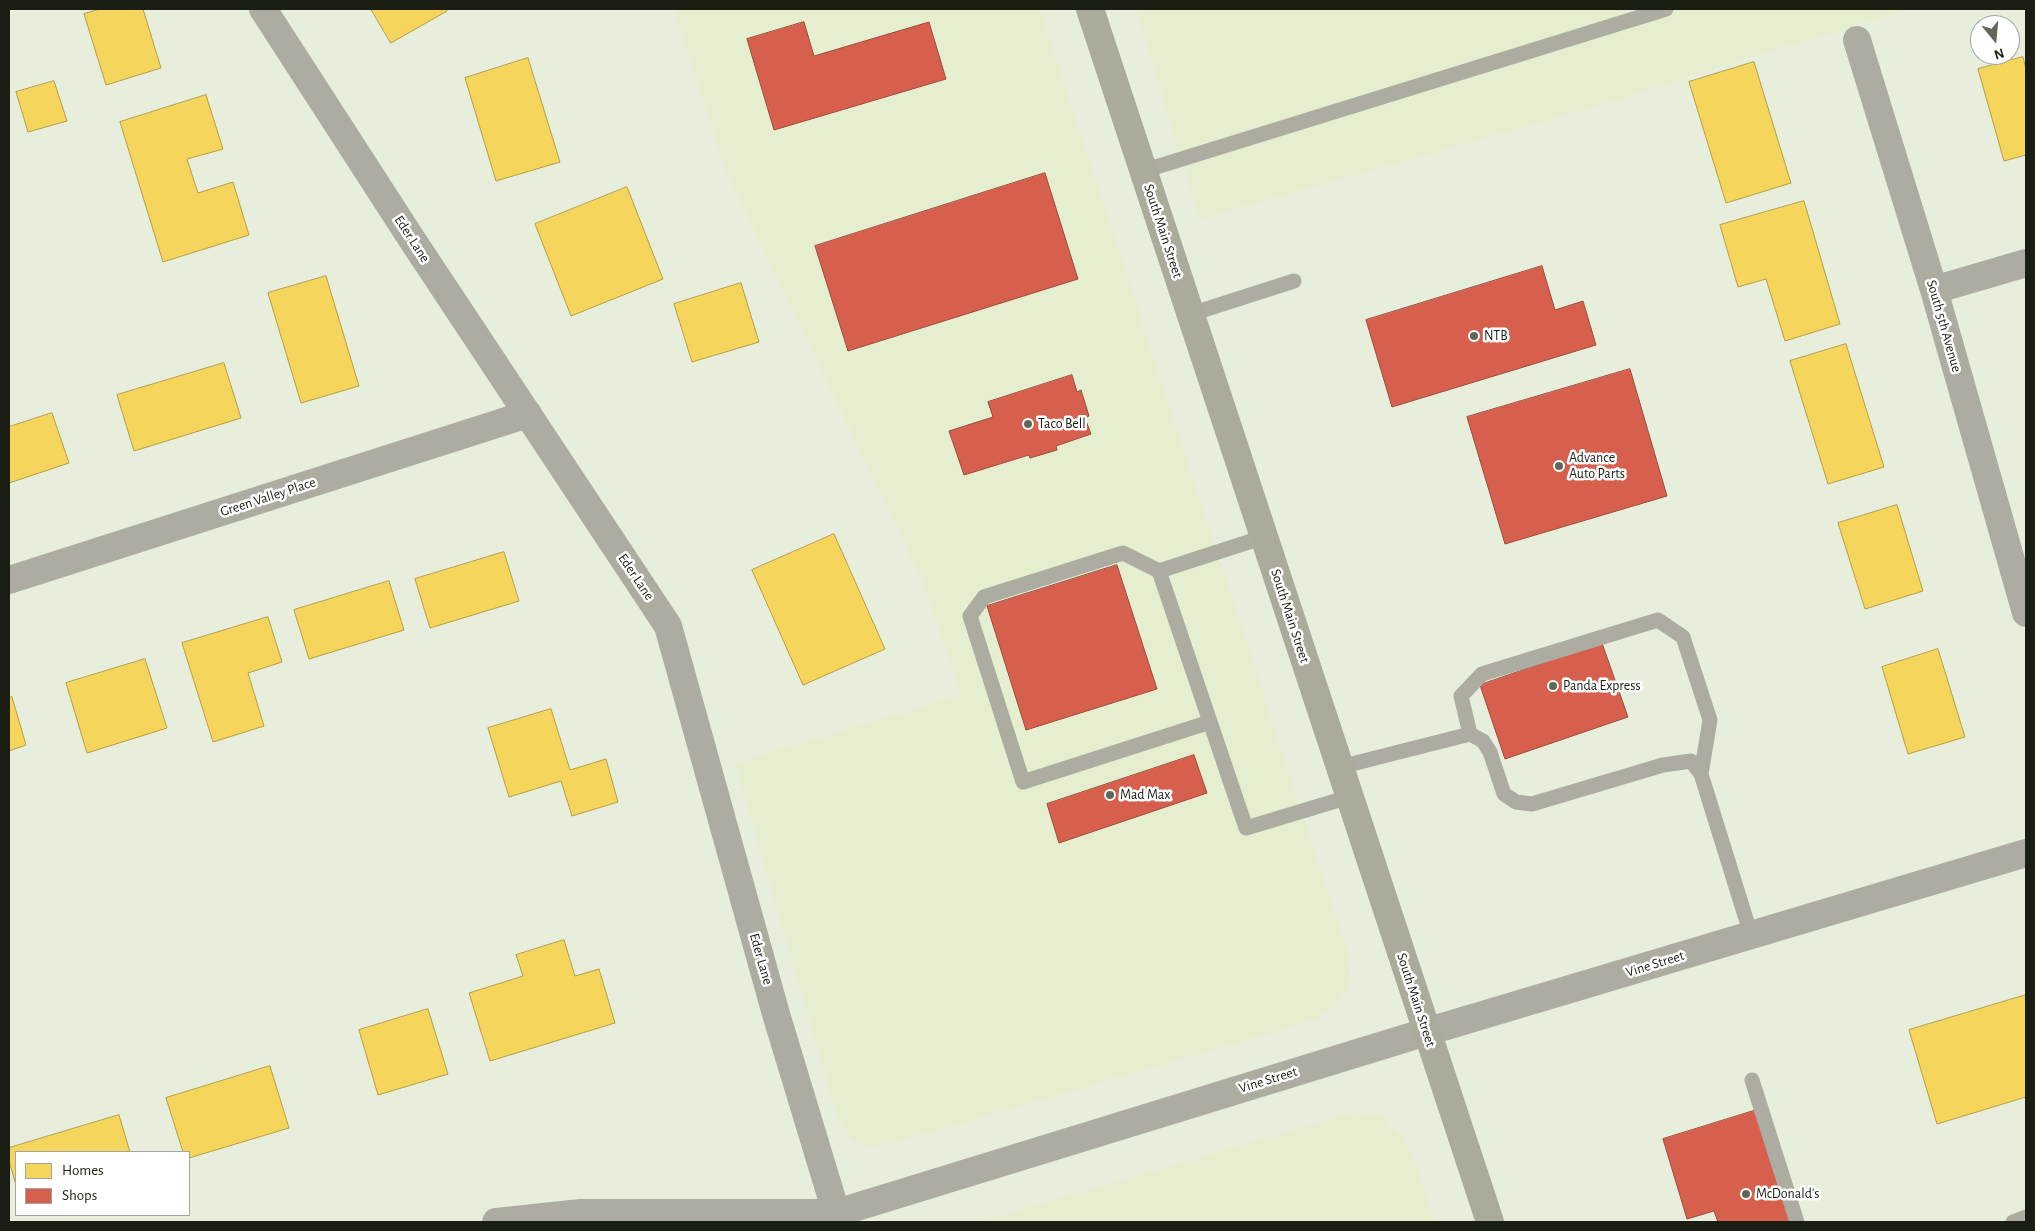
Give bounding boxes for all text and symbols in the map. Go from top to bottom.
north arrow [1970,15,2020,65]
text: N [1992,45,2006,62]
street label: South Main Street [1140,182,1186,280]
street label: Eder Lane [391,212,433,266]
street label: South 5th Avenue [1923,278,1965,374]
place label: NTB [1484,328,1508,344]
marker: NTB [1468,330,1480,342]
place label: Taco Bell [1038,416,1086,432]
marker: Taco Bell [1022,418,1034,430]
place label: Advance Auto Parts [1569,450,1625,482]
marker: Advance Auto Parts [1553,460,1565,472]
street label: Green Valley Place [218,474,318,520]
street label: Eder Lane [614,550,658,604]
street label: South Main Street [1267,567,1313,665]
place label: Panda Express [1563,678,1641,694]
marker: Panda Express [1547,680,1559,692]
place label: Mad Max [1120,787,1170,803]
marker: Mad Max [1104,789,1116,801]
street label: Eder Lane [746,931,776,987]
street label: Vine Street [1624,947,1686,981]
street label: South Main Street [1393,951,1439,1049]
street label: Vine Street [1237,1063,1299,1097]
legend [15,1151,190,1216]
text: Homes [62,1163,104,1178]
place label: McDonald's [1756,1186,1819,1202]
text: Shops [62,1188,97,1203]
marker: McDonald's [1740,1188,1752,1200]

